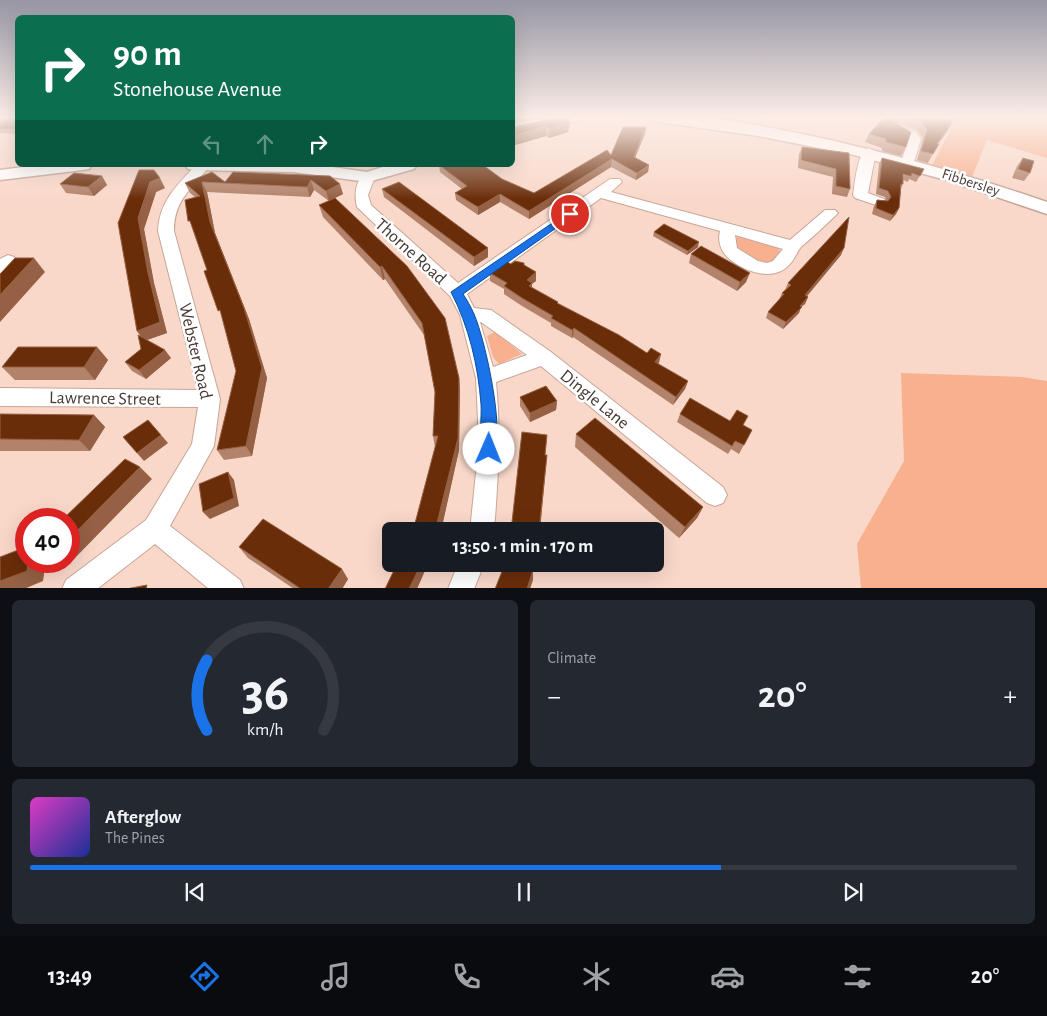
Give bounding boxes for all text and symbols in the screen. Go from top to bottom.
icon: right [30,35,95,100]
text: 90 m [113,37,182,72]
text: Stonehouse Avenue [113,78,282,100]
icon: left [198,130,226,158]
icon: ahead [251,130,279,158]
icon: right [304,130,332,158]
street label: Fibbersley [940,166,1002,199]
pin [549,193,591,235]
icon: arrive [556,200,584,228]
street label: Thorne Road [371,215,449,288]
street label: Webster Road [175,302,215,401]
street label: Dingle Lane [556,367,632,433]
street label: Lawrence Street [49,389,161,409]
position arrow [462,422,514,474]
speed limit sign: 40 [15,508,80,573]
text: 13:50 · 1 min · 170 m [453,537,593,556]
text: Climate [548,650,596,666]
text: 36 [241,667,289,719]
text: 20° [758,677,807,715]
text: − [548,683,561,711]
text: + [1004,683,1017,711]
text: km/h [246,721,283,739]
text: Afterglow [105,808,181,827]
text: The Pines [105,830,165,846]
icon: previous [181,878,209,906]
icon: pause [510,878,538,906]
icon: next [839,878,867,906]
icon: directions [187,959,222,994]
icon: music [318,959,353,994]
icon: phone [449,959,484,994]
icon: climate [579,959,614,994]
icon: car [710,959,745,994]
icon: filters [840,959,875,994]
text: 13:49 [48,965,92,987]
text: 20° [971,965,999,987]

